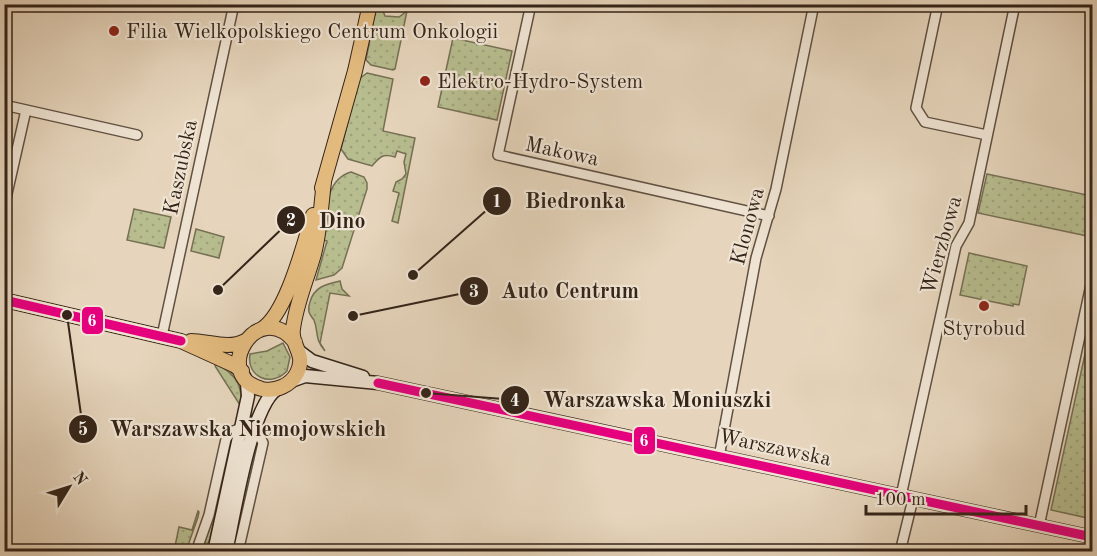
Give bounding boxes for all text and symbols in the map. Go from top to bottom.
place label: Filia Wielkopolskiego Centrum Onkologii [126,22,498,43]
marker: Filia Wielkopolskiego Centrum Onkologii [107,24,121,38]
place label: Elektro-Hydro-System [437,72,643,93]
marker: Elektro-Hydro-System [418,74,432,88]
street label: Kaszubska [161,118,202,217]
street label: Makowa [523,134,601,171]
callout: Biedronka [482,181,637,221]
street label: Klonowa [728,185,769,267]
text: Biedronka [525,191,625,213]
text: 1 [492,193,502,211]
street label: Wierzbowa [918,194,967,297]
callout: Dino [276,200,377,240]
text: Dino [318,211,366,233]
text: 2 [286,212,296,230]
callout: Auto Centrum [459,271,652,311]
text: Auto Centrum [501,281,639,303]
text: 3 [469,283,479,301]
marker: Styrobud [977,299,991,313]
line badge: 6 [81,306,104,335]
text: 6 [87,314,97,330]
place label: Styrobud [942,319,1026,340]
callout: Warszawska Moniuszki [500,380,783,420]
text: Warszawska Moniuszki [543,390,771,412]
text: 4 [510,392,520,410]
callout: Warszawska Niemojowskich [68,409,399,449]
text: Warszawska Niemojowskich [110,419,386,441]
text: 5 [78,421,88,439]
line badge: 6 [633,426,656,455]
street label: Warszawska [716,426,833,471]
text: 6 [639,434,649,450]
north arrow [39,457,99,517]
text: N [69,469,90,489]
scale bar [866,478,1026,516]
text: 100 m [875,491,926,509]

